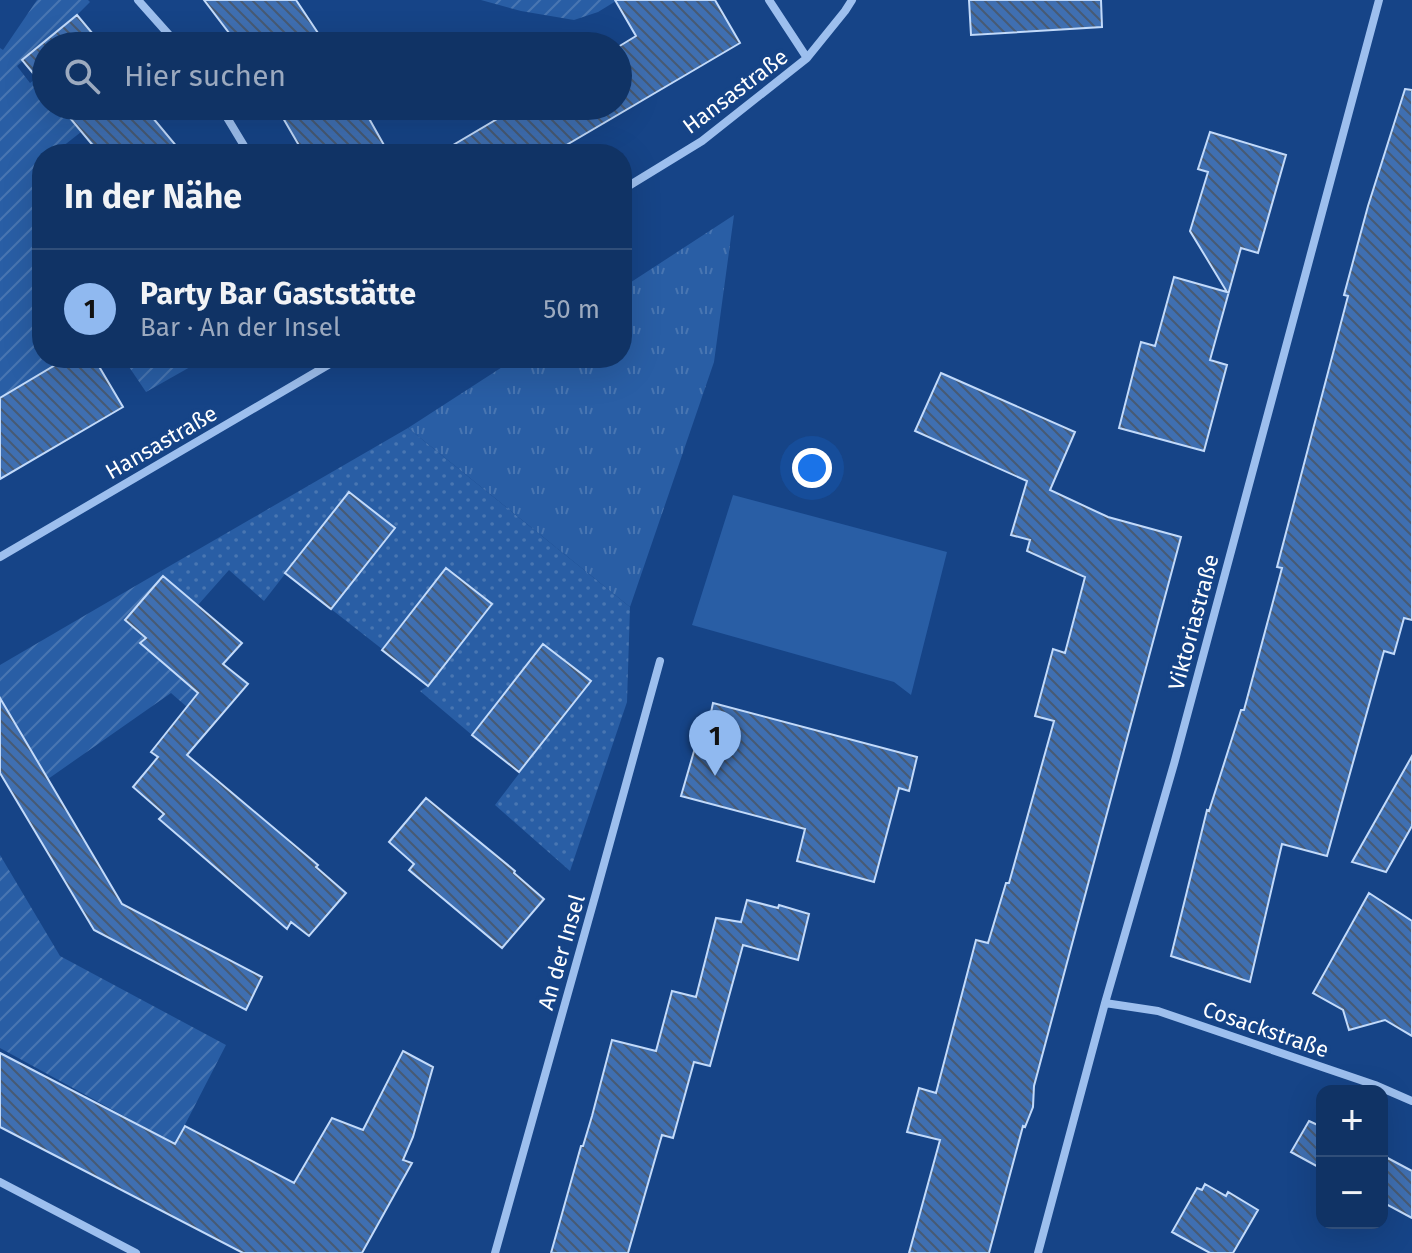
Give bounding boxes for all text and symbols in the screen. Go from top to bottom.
search box [32,32,632,120]
street label: Hansastraße [677,43,793,140]
icon: search [60,54,104,98]
text: Hier suchen [124,58,286,94]
text: In der Nähe [64,176,242,217]
text: Party Bar Gaststätte [140,276,416,312]
text: 1 [84,294,96,325]
text: 50 m [543,294,600,325]
text: Bar · An der Insel [140,312,341,343]
street label: Hansastraße [101,400,222,485]
your location [792,448,832,488]
street label: Viktoriastraße [1162,551,1225,693]
pin: 1 [689,710,741,776]
street label: An der Insel [532,891,591,1013]
street label: Cosackstraße [1199,995,1332,1064]
map controls [1316,1085,1388,1229]
button: + [1316,1085,1388,1157]
button: − [1316,1157,1388,1229]

